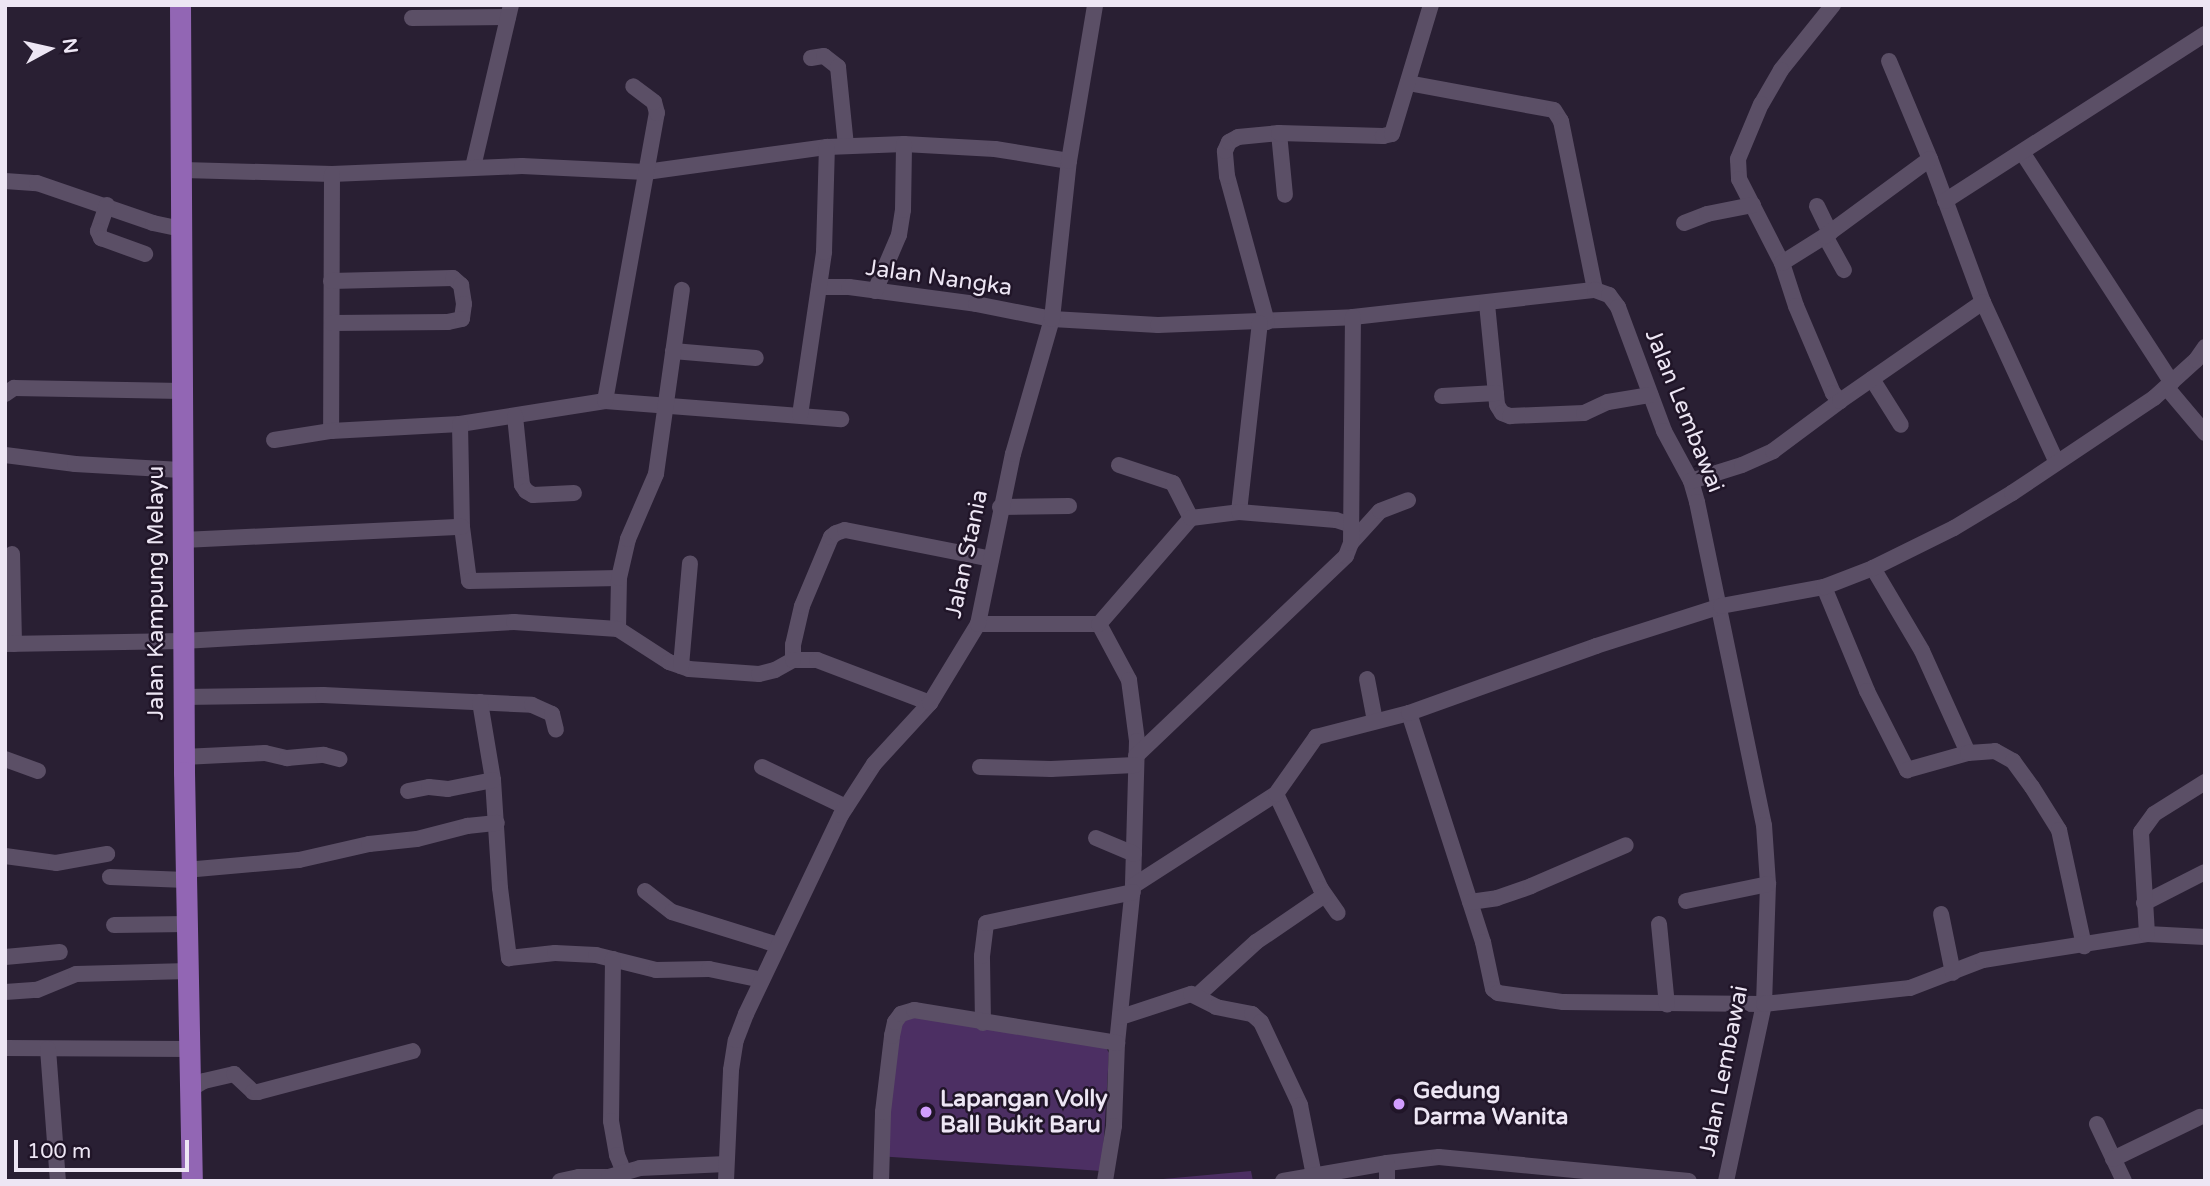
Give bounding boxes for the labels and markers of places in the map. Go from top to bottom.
place label: Gedung Darma Wanita [1413,1077,1569,1131]
place label: Lapangan Volly Ball Bukit Baru [940,1085,1108,1139]
marker: Gedung Darma Wanita [1391,1096,1407,1112]
marker: Lapangan Volly Ball Bukit Baru [918,1104,934,1120]

